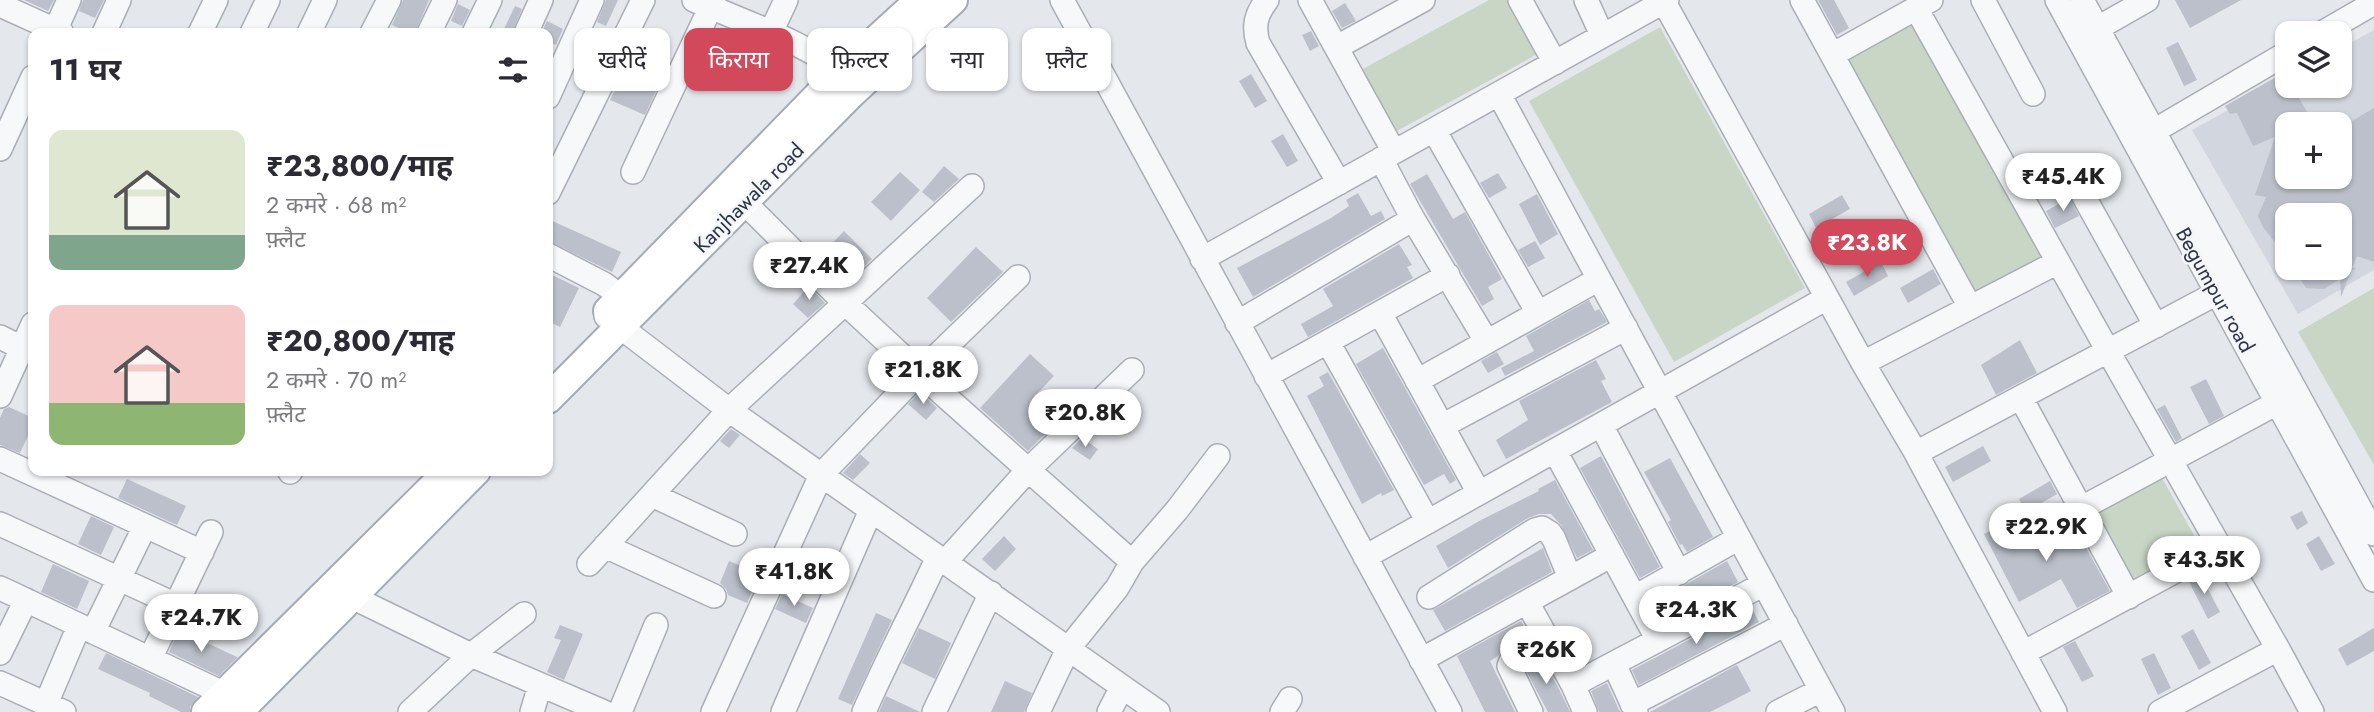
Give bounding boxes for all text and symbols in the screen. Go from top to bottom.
map controls [2275,21,2352,280]
button: layers [2275,21,2352,98]
chip: खरीदें [574,28,670,91]
chip: किराया [684,28,793,91]
chip: फ़िल्टर [807,28,912,91]
chip: नया [926,28,1008,91]
chip: फ़्लैट [1022,28,1111,91]
text: 11 घर [49,48,121,91]
icon: filters [494,51,532,89]
button: + [2275,112,2352,189]
street label: Kanjhawala road [687,136,811,260]
text: ₹23,800/माह [266,144,453,187]
pin: ₹45.4K [2006,154,2120,213]
icon: home [105,158,189,242]
text: ₹45.4K [2021,159,2105,193]
text: 2 कमरे · 68 m² [266,188,406,222]
button: − [2275,203,2352,280]
pin: ₹23.8K [1810,219,1924,279]
text: फ़्लैट [266,222,306,256]
street label: Begumpur road [2168,222,2262,358]
text: ₹23.8K [1827,225,1907,259]
pin: ₹27.4K [752,243,866,302]
text: ₹27.4K [769,248,849,282]
text: ₹20,800/माह [266,319,455,362]
icon: home [105,333,189,417]
pin: ₹21.8K [866,346,980,406]
text: ₹21.8K [884,352,962,386]
text: 2 कमरे · 70 m² [266,363,406,397]
pin: ₹20.8K [1028,390,1142,449]
text: ₹20.8K [1044,395,1126,429]
text: फ़्लैट [266,397,306,431]
pin: ₹22.9K [1989,504,2103,563]
text: ₹22.9K [2005,509,2087,543]
pin: ₹43.5K [2147,536,2261,596]
text: ₹43.5K [2163,542,2245,576]
pin: ₹41.8K [737,548,851,608]
text: ₹41.8K [755,554,833,588]
pin: ₹24.3K [1639,586,1753,646]
text: ₹24.3K [1655,592,1737,626]
pin: ₹24.7K [144,594,258,654]
text: ₹24.7K [160,600,242,634]
pin: ₹26K [1505,626,1587,686]
text: ₹26K [1516,632,1576,666]

